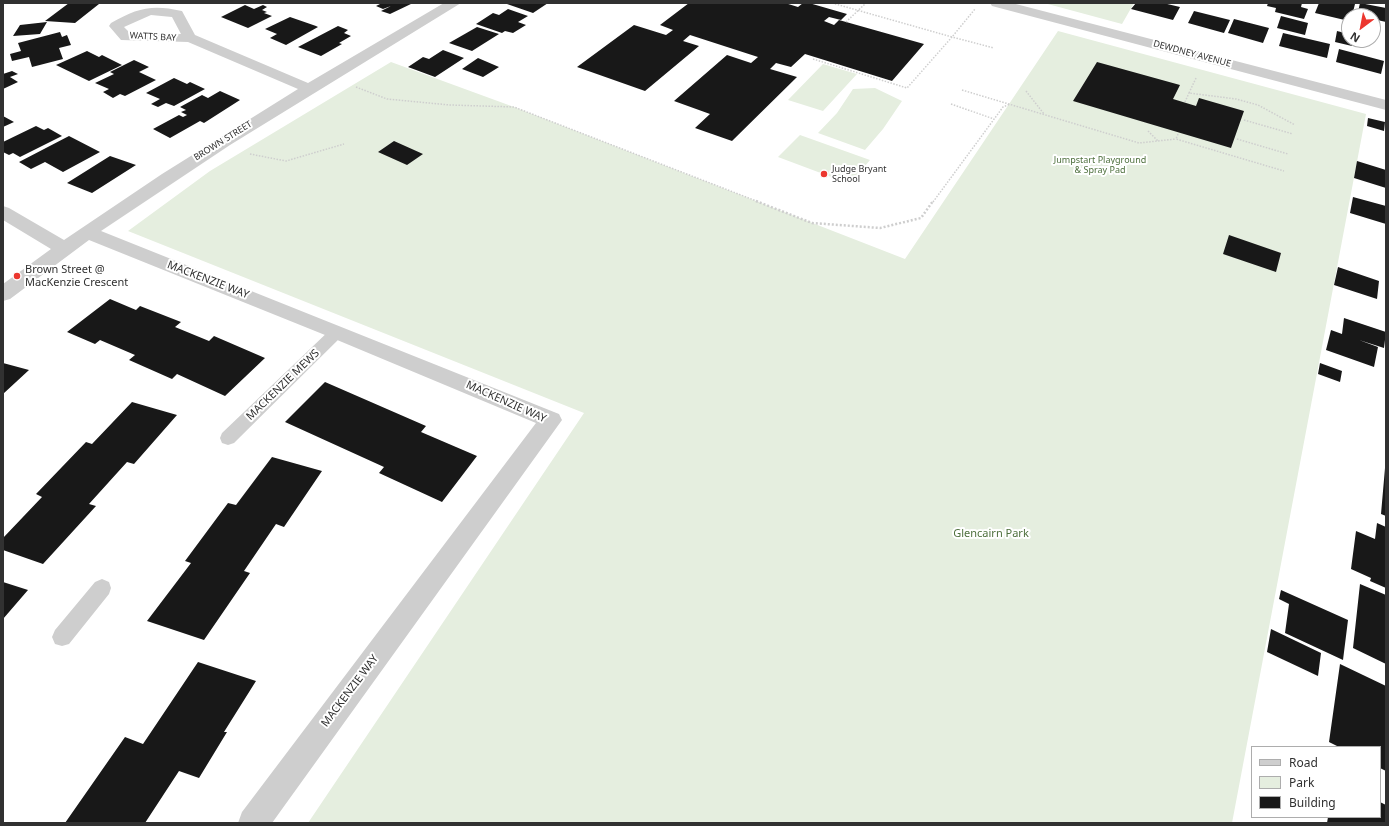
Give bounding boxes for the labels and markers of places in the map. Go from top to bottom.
place label: Judge Bryant School [832,164,887,185]
marker: Judge Bryant School [819,169,829,179]
place label: Brown Street @ MacKenzie Crescent [25,263,128,289]
marker: Brown Street @ MacKenzie Crescent [12,271,22,281]

